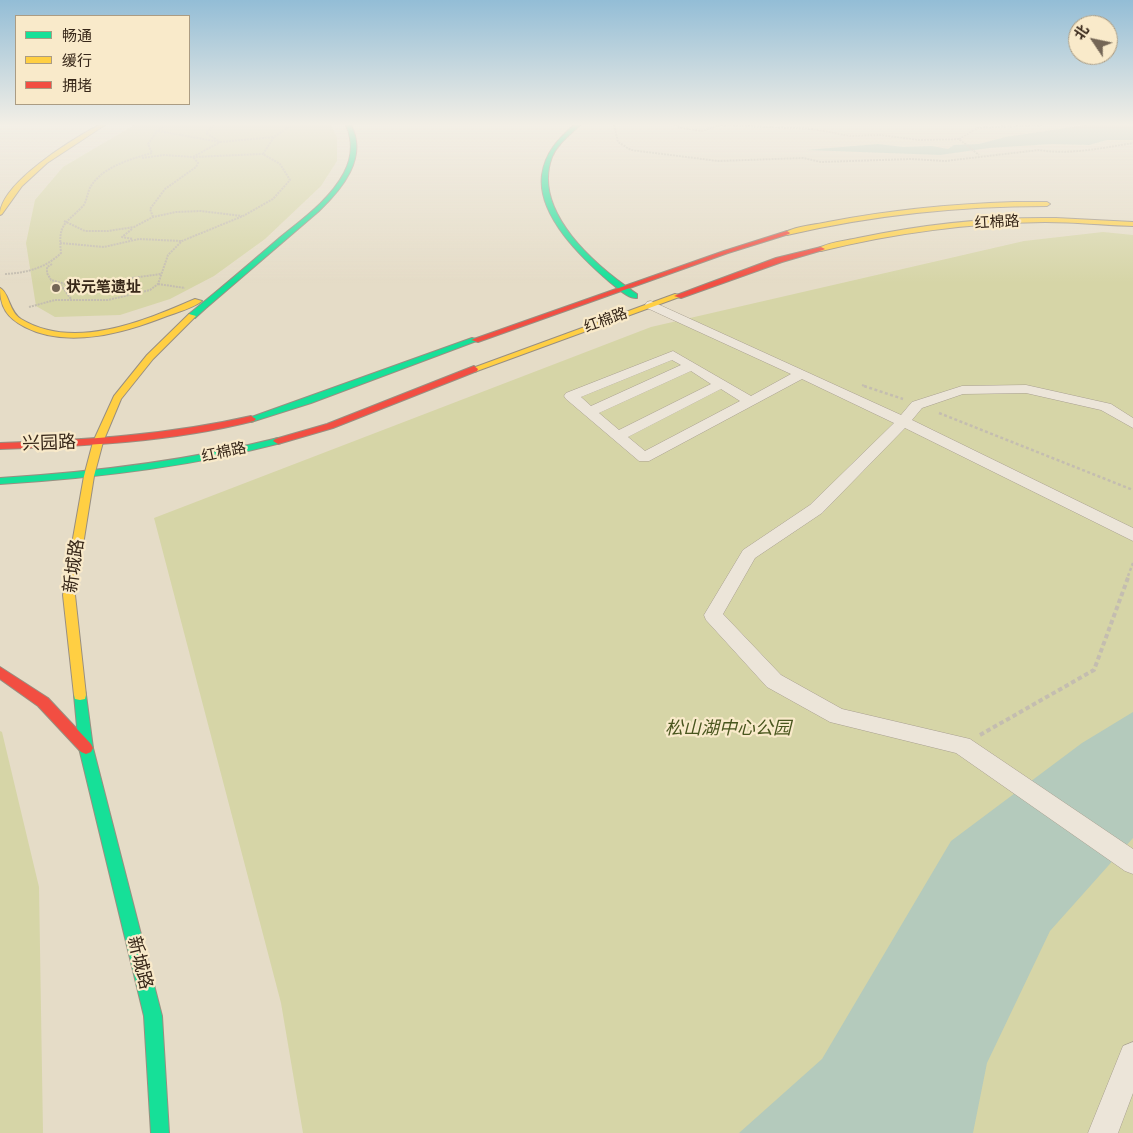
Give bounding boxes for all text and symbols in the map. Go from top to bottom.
legend [15,15,190,105]
north arrow [1068,15,1118,65]
text: 北 [1069,21,1094,44]
text: 畅通 [62,25,92,46]
text: 缓行 [62,50,92,71]
text: 拥堵 [62,75,92,96]
street label: 红棉路 [974,213,1020,233]
place label: 状元笔遗址 [66,279,141,297]
marker: 状元笔遗址 [50,282,62,294]
street label: 红棉路 [582,305,630,337]
street label: 兴园路 [22,432,76,456]
street label: 红棉路 [200,440,248,466]
street label: 新城路 [61,538,89,594]
park label: 松山湖中心公园 [665,718,791,740]
street label: 新城路 [122,934,156,992]

